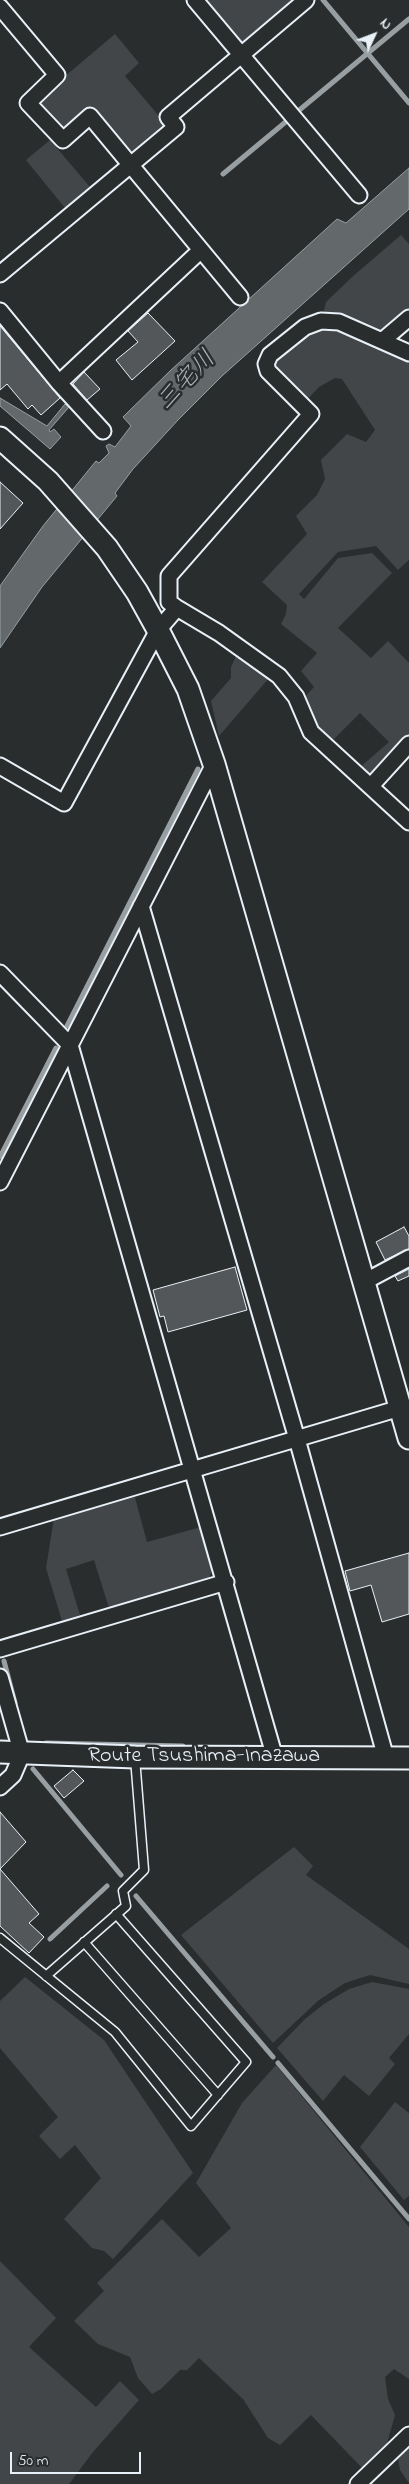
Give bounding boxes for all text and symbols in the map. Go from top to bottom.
north arrow [349,10,399,60]
text: N [374,14,396,35]
water label: 三宅川 [153,346,223,418]
street label: Route Tsushima-Inazawa [88,1744,320,1770]
scale bar [12,2442,144,2474]
text: 50 m [18,2450,48,2472]

